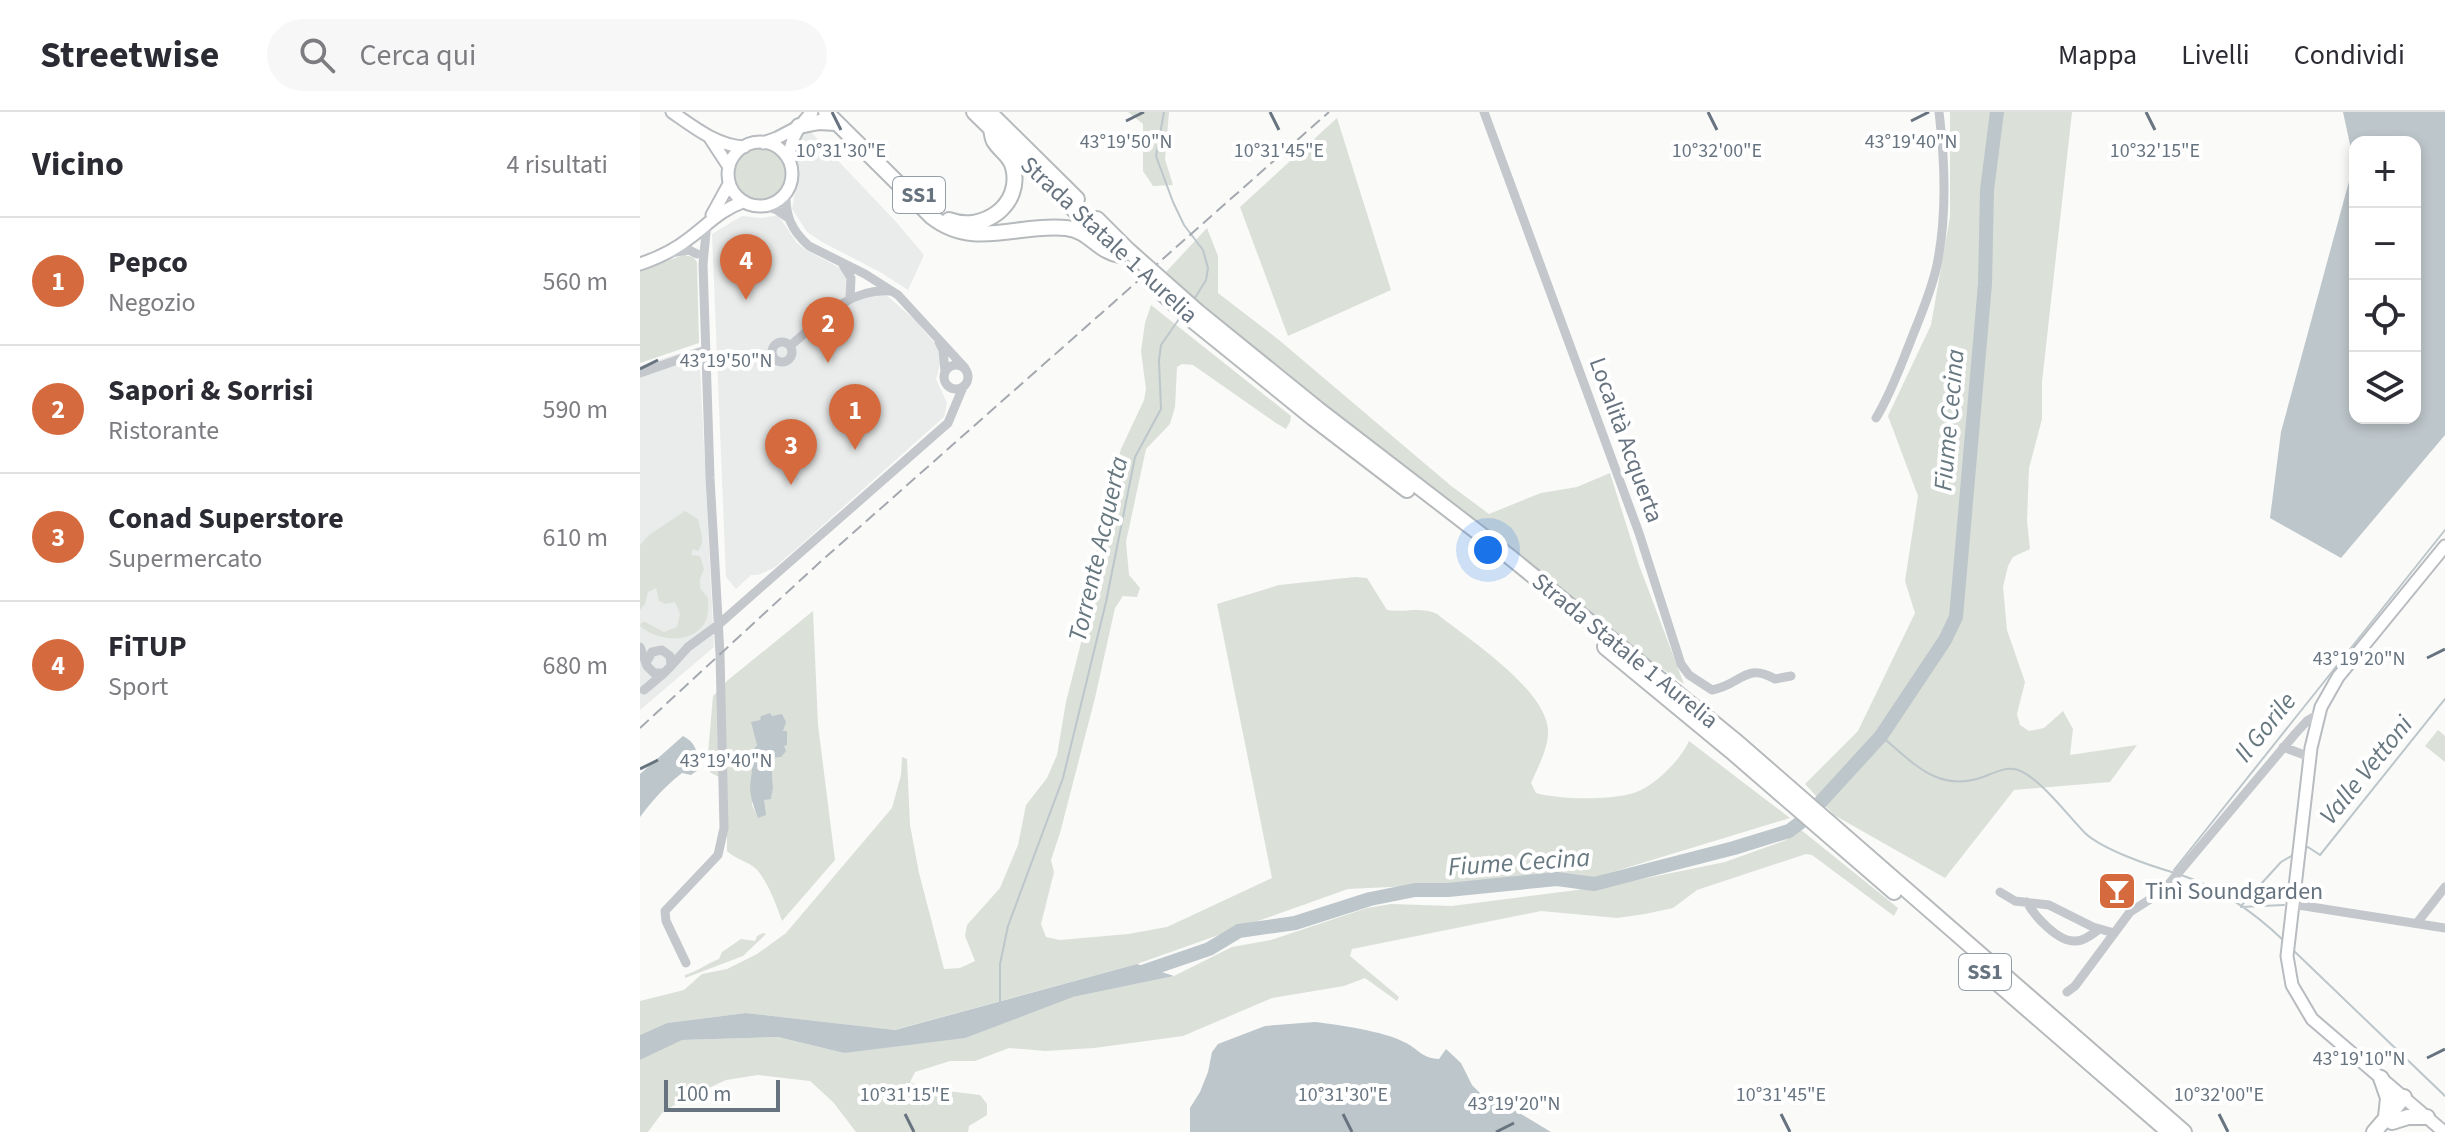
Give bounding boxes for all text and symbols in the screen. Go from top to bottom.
search box [267,19,827,91]
text: Streetwise [40,28,219,82]
icon: search [295,33,339,77]
text: Cerca qui [359,34,476,77]
text: Mappa [2058,35,2137,75]
text: Livelli [2181,35,2250,75]
text: Condividi [2294,35,2405,75]
text: 43°19'50"N [1080,128,1172,156]
text: 43°19'40"N [1865,128,1957,156]
map controls [2349,136,2421,424]
button: + [2349,136,2421,208]
text: 10°31'30"E [796,137,886,165]
text: 10°31'45"E [1234,137,1324,165]
text: 10°32'00"E [1672,137,1762,165]
text: 10°32'15"E [2110,137,2200,165]
text: Vicino [32,140,124,189]
text: 4 risultati [507,146,608,183]
street label: Strada Statale 1 Aurelia [1012,148,1206,332]
road number: SS1 [893,177,945,213]
button: − [2349,208,2421,280]
pin: 4 [720,234,772,300]
text: Pepco [108,241,188,284]
text: 1 [51,263,65,300]
text: 560 m [542,263,608,300]
button: locate [2349,280,2421,352]
text: Negozio [108,284,196,321]
pin: 2 [802,297,854,363]
text: 43°19'50"N [680,347,772,375]
water label: Fiume Cecina [1924,347,1974,493]
button: layers [2349,352,2421,424]
street label: Località Acquerta [1580,353,1672,527]
text: Sapori & Sorrisi [108,369,314,412]
pin: 1 [829,384,881,450]
text: 2 [51,391,65,428]
text: 590 m [542,391,608,428]
text: Ristorante [108,412,219,449]
pin: 3 [765,419,817,485]
water label: Torrente Acquerta [1059,453,1137,645]
text: Conad Superstore [108,497,344,540]
text: 3 [51,519,65,556]
text: 610 m [542,519,608,556]
your location [1468,530,1508,570]
text: Supermercato [108,540,262,577]
street label: Strada Statale 1 Aurelia [1524,565,1726,737]
text: FiTUP [108,625,187,668]
text: 43°19'20"N [2313,645,2405,673]
text: 4 [51,647,65,684]
text: 680 m [542,647,608,684]
text: Sport [108,668,168,705]
water label: Il Gorile [2225,684,2305,770]
water label: Valle Vettoni [2311,707,2422,832]
text: 43°19'40"N [680,747,772,775]
water label: Fiume Cecina [1447,839,1591,885]
bar icon: Tinì Soundgarden [2096,870,2138,912]
place label: Tinì Soundgarden [2145,874,2323,909]
road number: SS1 [1959,954,2011,990]
text: 43°19'10"N [2313,1045,2405,1073]
scale bar [664,1076,780,1112]
text: 100 m [676,1078,731,1110]
text: 10°31'15"E [860,1081,950,1109]
text: 10°31'30"E [1298,1081,1388,1109]
text: 10°31'45"E [1736,1081,1826,1109]
text: 10°32'00"E [2174,1081,2264,1109]
text: 43°19'20"N [1468,1090,1560,1118]

